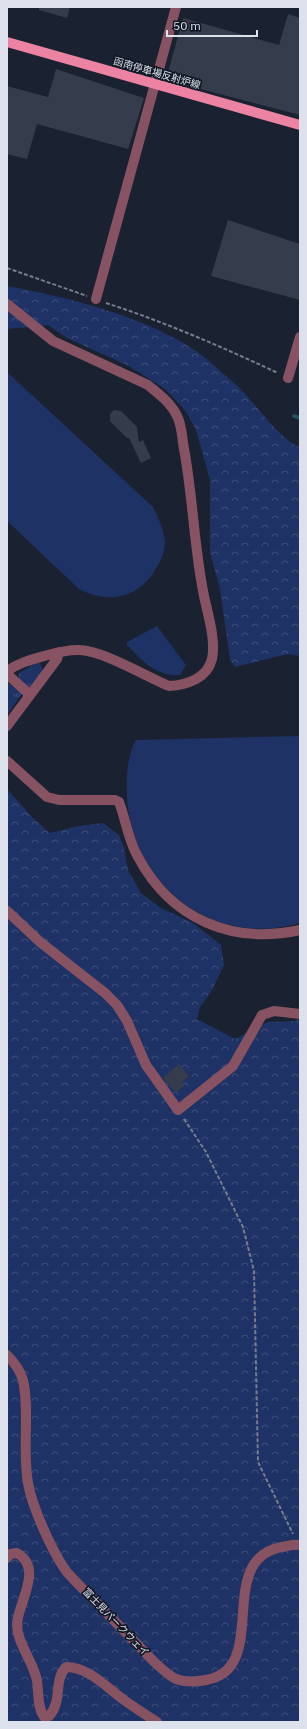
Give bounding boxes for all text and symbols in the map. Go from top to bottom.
scale bar [167,12,257,38]
text: 50 m [173,18,201,33]
street label: 函南停車場反射炉線 [112,54,202,92]
street label: 富士見パークウェイ [80,1585,152,1659]

